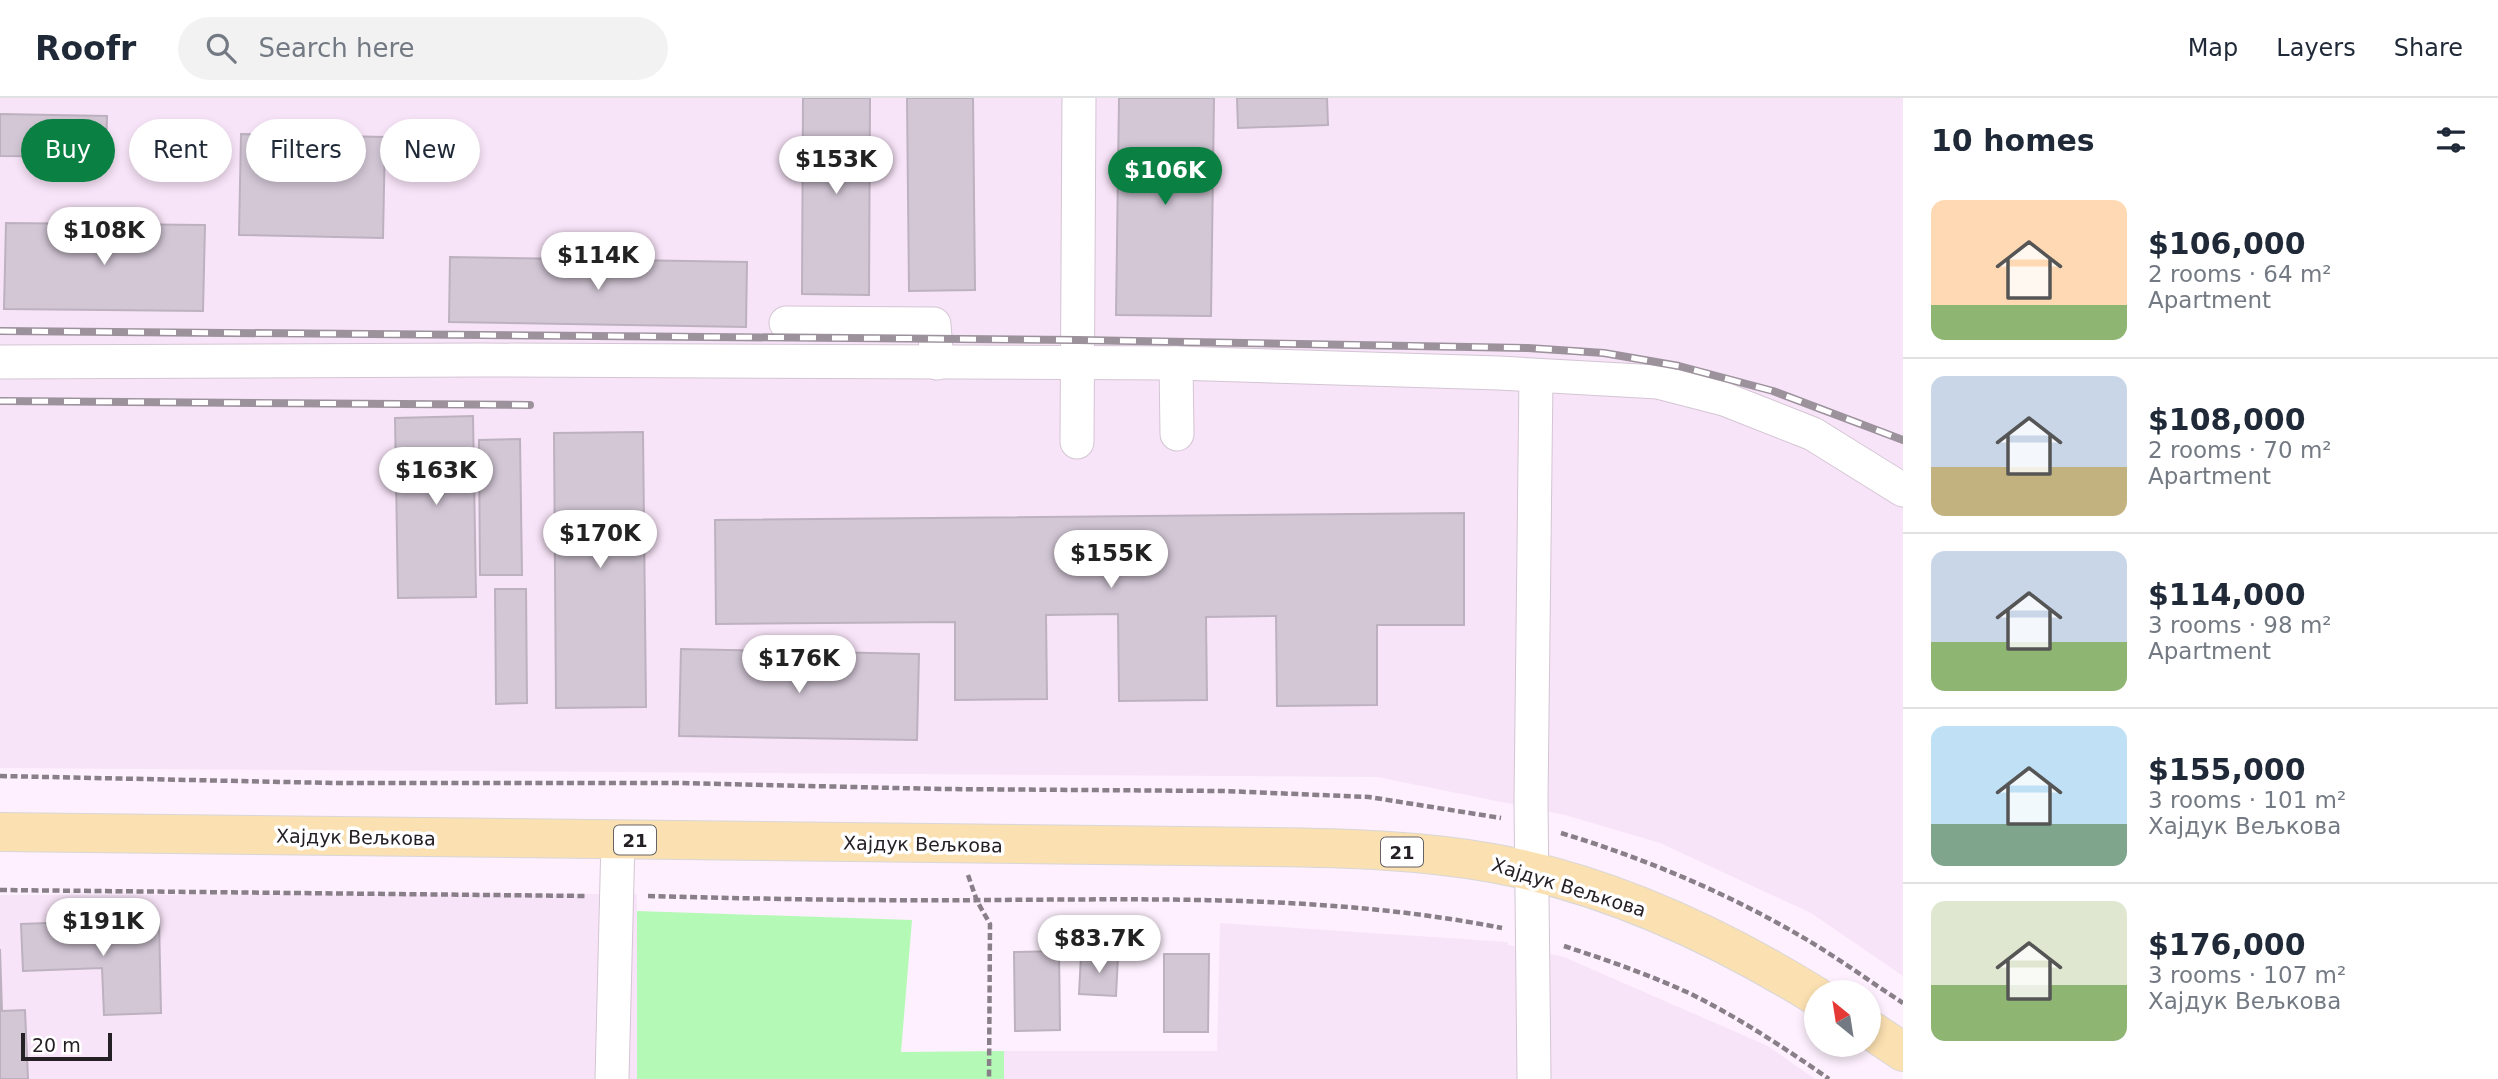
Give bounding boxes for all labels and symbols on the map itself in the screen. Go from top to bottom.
pin: $153K [787,136,885,196]
pin: $106K [1116,148,1214,207]
pin: $108K [55,208,153,267]
pin: $114K [549,232,647,292]
pin: $163K [387,448,485,507]
pin: $170K [551,510,649,570]
pin: $155K [1062,531,1160,590]
pin: $176K [750,636,848,695]
street label: Хајдук Вељкова [276,825,436,849]
road number: 21 [614,826,656,854]
street label: Хајдук Вељкова [843,832,1003,856]
road number: 21 [1381,838,1423,866]
street label: Хајдук Вељкова [1489,853,1649,921]
pin: $191K [54,898,152,958]
pin: $83.7K [1042,916,1156,975]
north arrow [1804,980,1881,1057]
scale bar [21,1030,112,1062]

